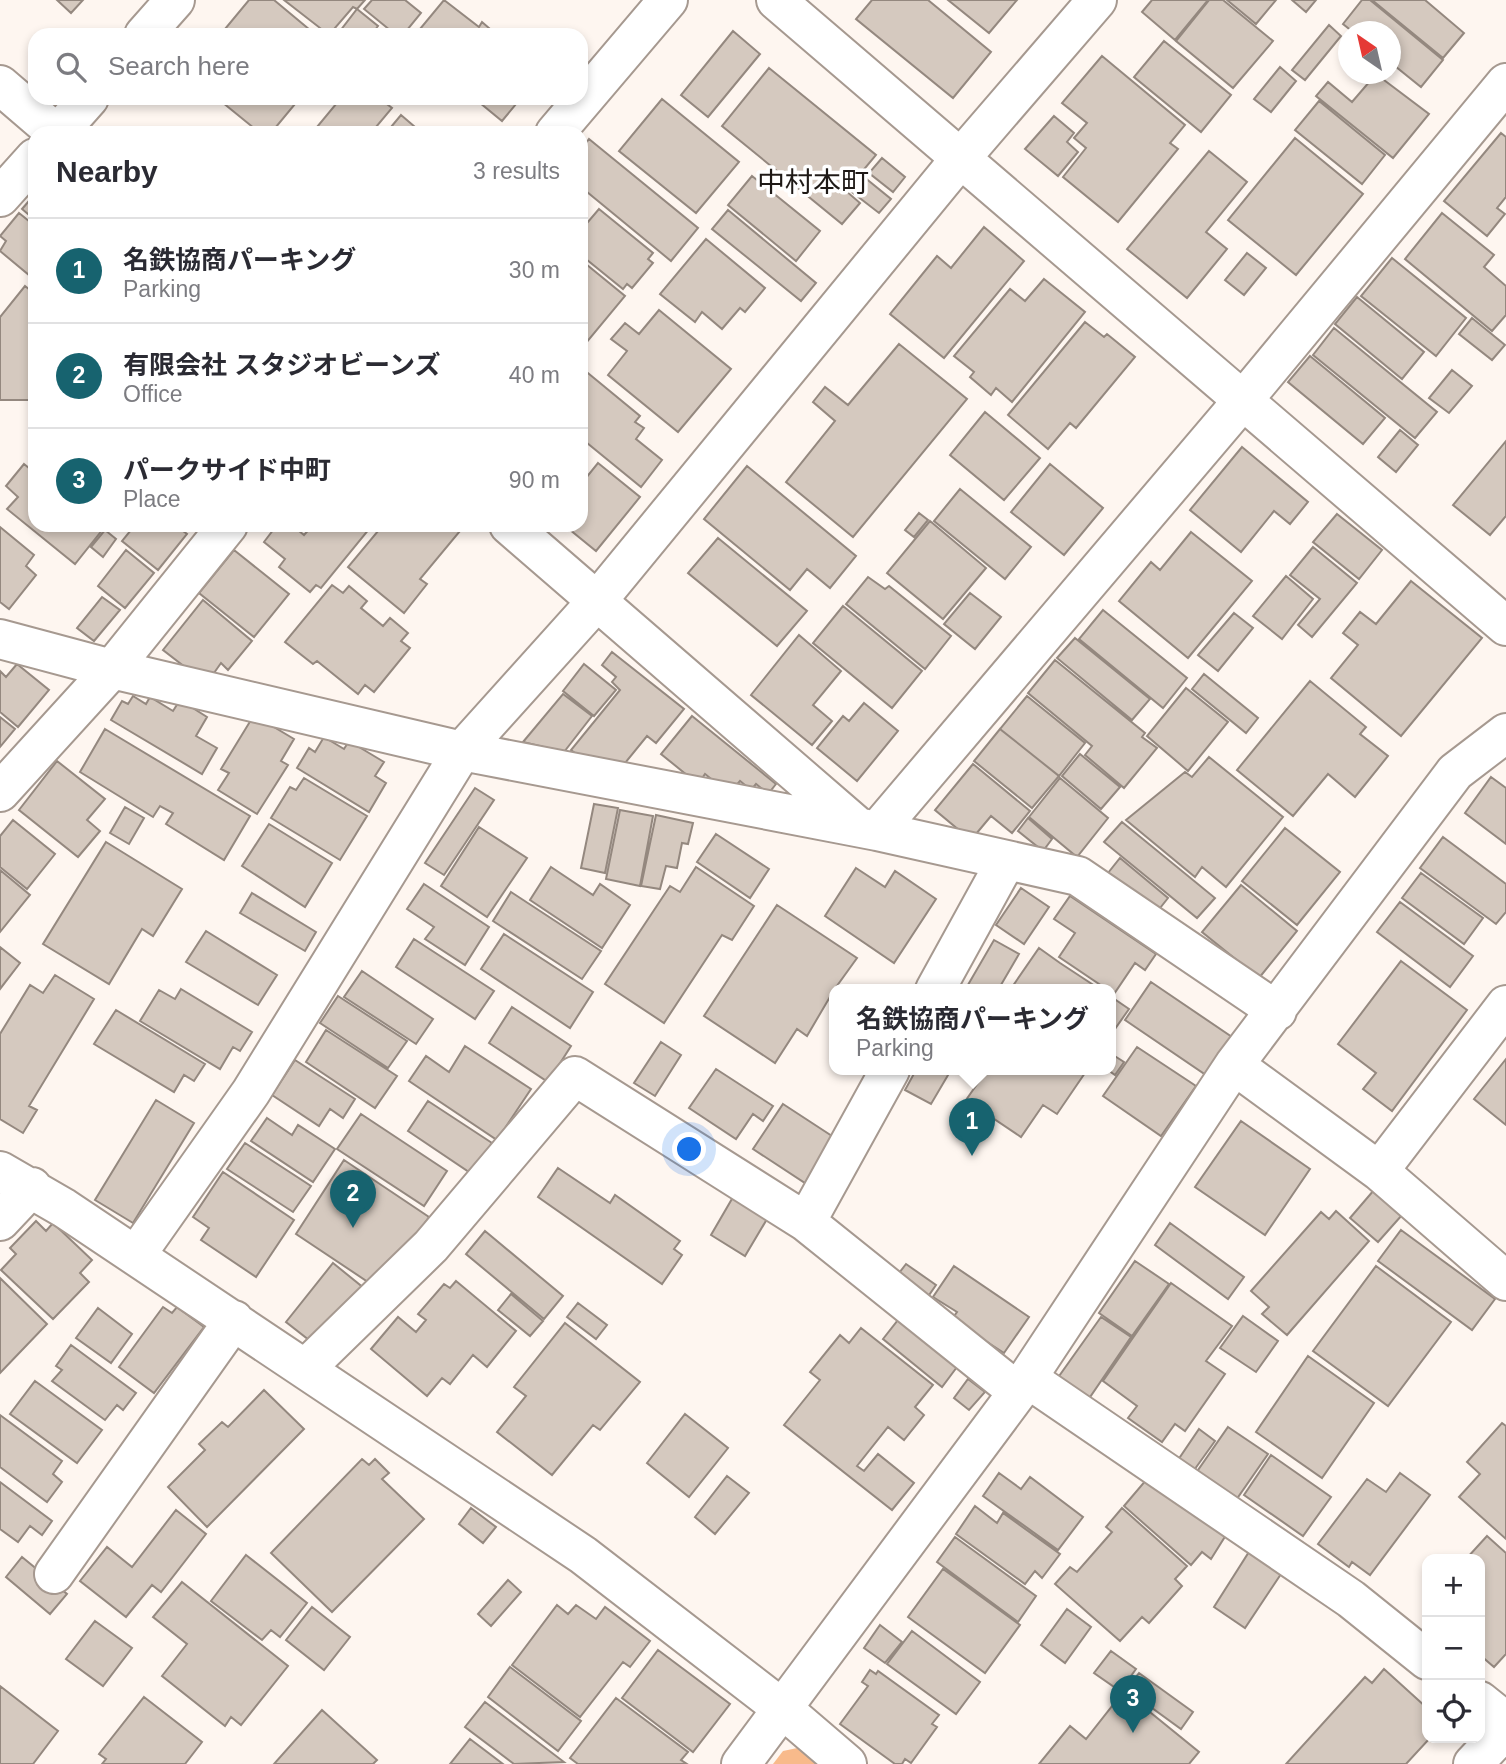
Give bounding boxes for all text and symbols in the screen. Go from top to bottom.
north arrow [1338,21,1401,84]
search box [28,28,588,105]
icon: search [52,48,90,86]
text: Search here [108,51,250,81]
text: Nearby [56,155,158,188]
text: 3 results [473,158,560,184]
district label: 中村本町 [757,167,869,198]
text: 名鉄協商パーキング [123,245,356,275]
text: 1 [73,257,85,283]
text: 30 m [509,257,560,283]
text: Parking [123,276,201,302]
text: 有限会社 スタジオビーンズ [123,350,440,380]
text: 2 [73,362,85,388]
text: 40 m [509,362,560,388]
text: Office [123,381,183,407]
text: パークサイド中町 [123,455,331,485]
text: 3 [73,467,85,493]
text: 90 m [509,467,560,493]
text: Place [123,486,181,512]
popup [829,984,1116,1075]
text: 名鉄協商パーキング [856,1004,1089,1034]
text: Parking [856,1035,934,1061]
pin: 1 [949,1098,995,1156]
your location [672,1132,706,1166]
pin: 2 [330,1170,376,1228]
map controls [1422,1554,1485,1743]
button: + [1422,1554,1485,1617]
button: − [1422,1617,1485,1680]
pin: 3 [1110,1675,1156,1733]
button: locate [1422,1680,1485,1743]

